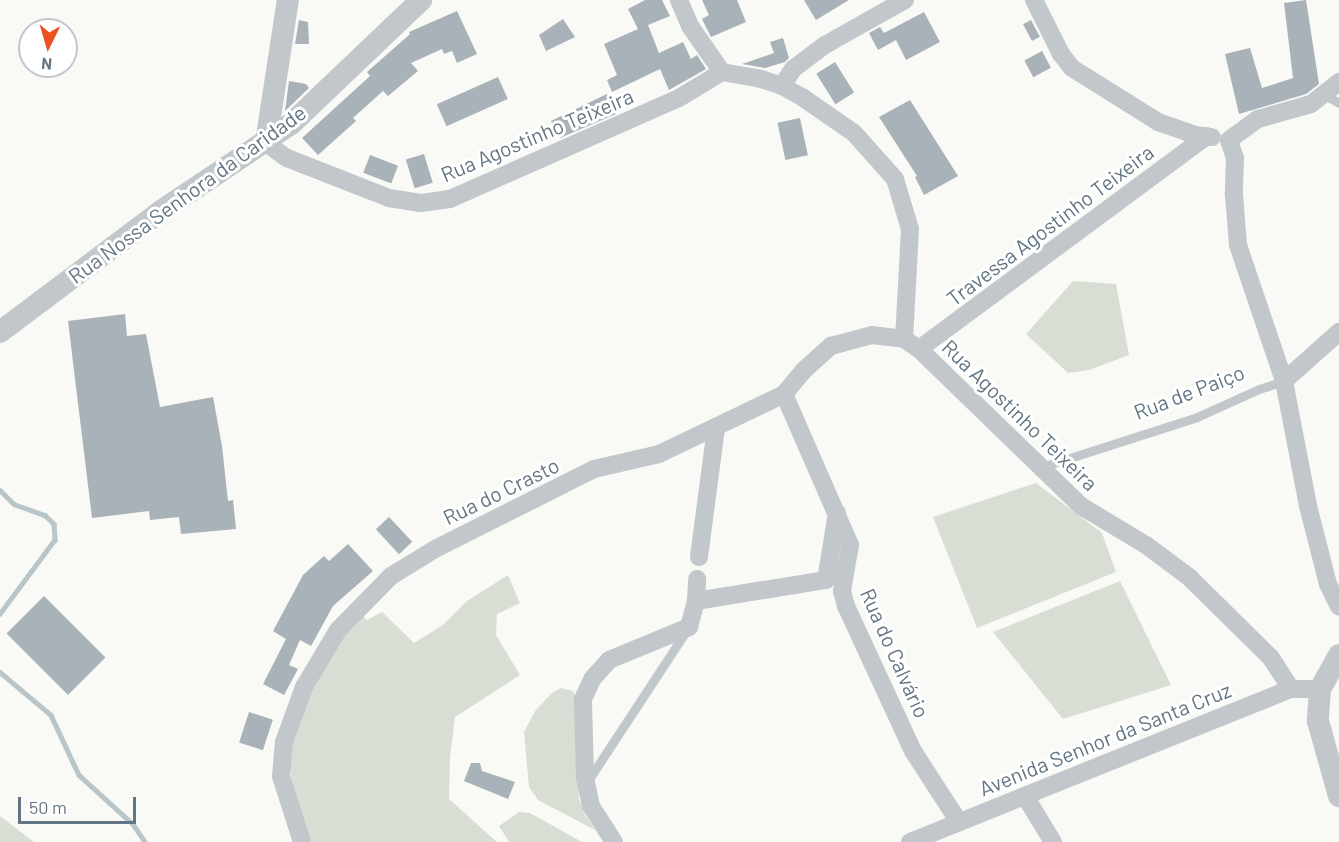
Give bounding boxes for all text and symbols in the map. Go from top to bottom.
north arrow [18,18,78,78]
text: N [40,55,53,74]
street label: Rua Agostinho Teixeira [437,83,637,187]
street label: Rua Nossa Senhora da Caridade [64,99,310,289]
street label: Travessa Agostinho Teixeira [942,139,1158,311]
street label: Rua Agostinho Teixeira [937,334,1103,496]
street label: Rua de Paiço [1130,359,1248,425]
street label: Rua do Crasto [439,452,563,530]
street label: Rua do Calvário [855,584,935,722]
street label: Avenida Senhor da Santa Cruz [975,677,1235,801]
scale bar [21,785,140,823]
text: 50 m [29,796,67,818]

